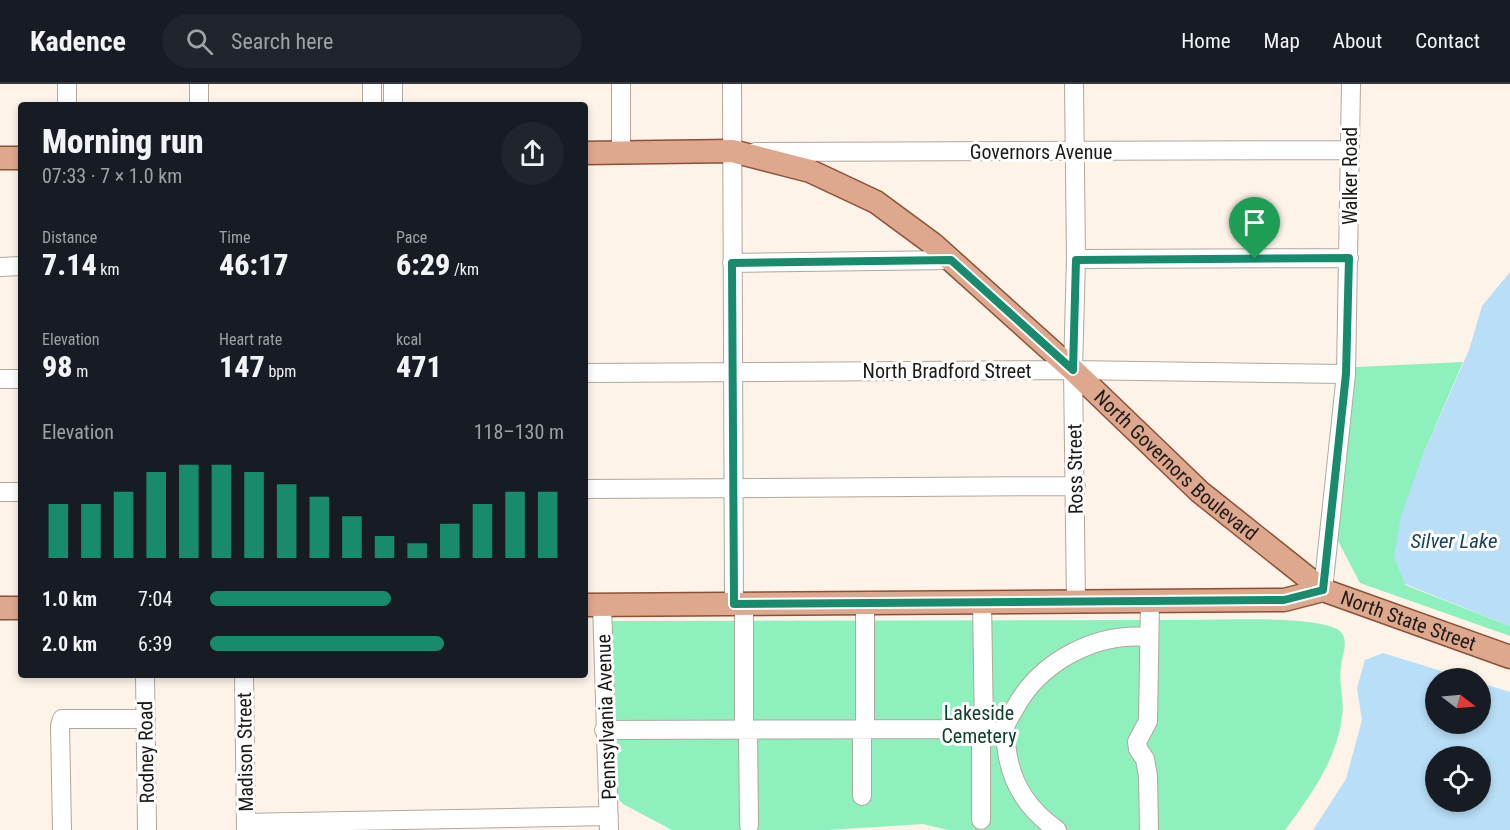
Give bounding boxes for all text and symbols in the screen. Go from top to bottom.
search box [162,14,582,68]
text: Kadence [30,25,126,58]
icon: search [183,25,216,58]
text: Search here [231,29,333,54]
text: Home [1181,29,1231,53]
text: Map [1264,29,1300,53]
text: About [1333,29,1382,53]
text: Contact [1415,29,1480,53]
text: Morning run [42,122,204,161]
button: share [501,122,564,185]
street label: Walker Road [1338,127,1362,225]
street label: Governors Avenue [970,140,1112,164]
text: 07:33 · 7 × 1.0 km [42,164,182,188]
pin [1229,197,1280,259]
icon: arrive [1238,206,1271,239]
text: Distance [42,228,97,247]
text: Time [219,228,251,247]
text: Pace [396,228,427,247]
text: 7.14 [42,247,97,282]
text: 46:17 [219,247,288,282]
text: 6:29 [396,247,450,282]
text: km [97,260,120,279]
text: /km [450,260,479,279]
text: Elevation [42,330,100,349]
text: Heart rate [219,330,282,349]
text: kcal [396,330,422,349]
text: 98 [42,349,73,384]
text: 147 [219,349,265,384]
text: 471 [396,349,442,384]
street label: North Bradford Street [863,359,1032,383]
text: m [73,362,88,381]
text: bpm [265,362,296,381]
street label: North Governors Boulevard [1089,385,1263,545]
text: Elevation [42,420,114,444]
text: 118–130 m [474,420,564,444]
street label: Ross Street [1062,424,1088,514]
water label: Silver Lake [1411,529,1498,553]
street label: North State Street [1338,585,1479,656]
text: 1.0 km [42,587,97,611]
text: 7:04 [138,587,172,611]
text: 2.0 km [42,632,97,656]
text: 6:39 [138,632,172,656]
street label: Pennsylvania Avenue [591,634,621,800]
north arrow [1425,668,1491,734]
map controls [1425,668,1491,812]
street label: Madison Street [232,692,258,812]
street label: Rodney Road [133,701,159,803]
park label: Lakeside Cemetery [941,701,1017,748]
button: locate [1425,746,1491,812]

